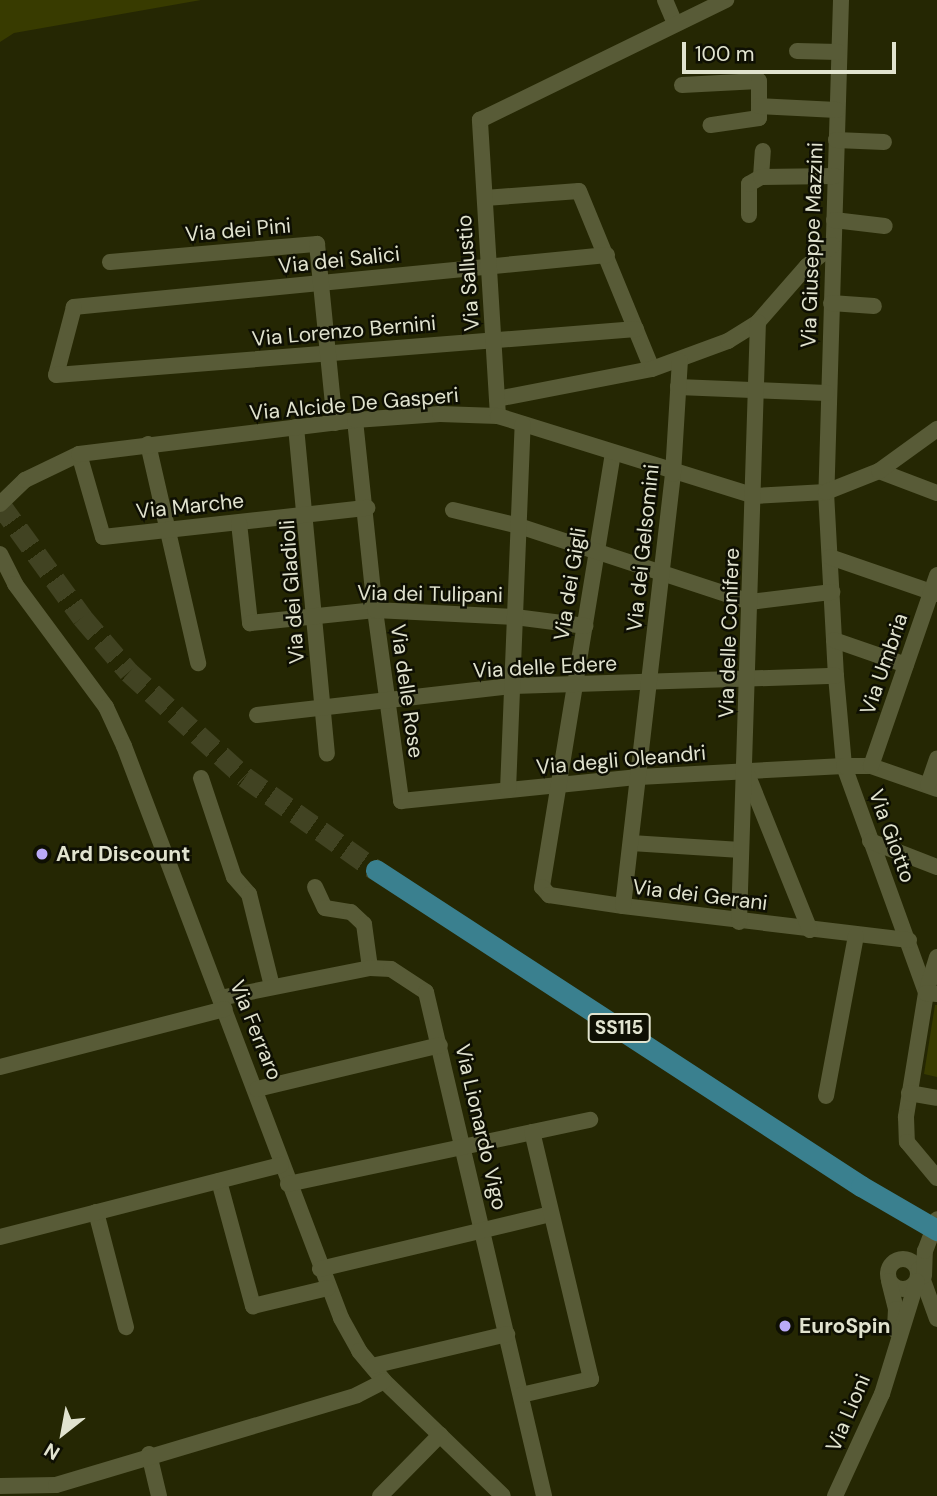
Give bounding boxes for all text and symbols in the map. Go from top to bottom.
scale bar [685,28,898,72]
text: 100 m [695,40,755,68]
street label: Via Giuseppe Mazzini [796,142,828,348]
street label: Via dei Pini [184,213,292,247]
street label: Via Sallustio [451,214,485,332]
street label: Via dei Salici [277,241,401,279]
street label: Via Lorenzo Bernini [251,310,437,352]
street label: Via Alcide De Gasperi [248,382,460,426]
street label: Via dei Gelsomini [622,463,664,633]
street label: Via Marche [135,488,245,524]
street label: Via dei Gladioli [274,519,310,665]
street label: Via dei Gigli [549,526,591,642]
street label: Via delle Conifere [713,547,745,719]
street label: Via dei Tulipani [357,580,503,608]
street label: Via Umbria [855,610,913,718]
street label: Via delle Rose [385,622,429,760]
street label: Via delle Edere [472,651,618,683]
street label: Via degli Oleandri [535,740,707,780]
street label: Via Giotto [863,786,921,886]
place label: Ard Discount [56,841,190,867]
marker: Ard Discount [34,846,50,862]
street label: Via dei Gerani [631,874,769,916]
street label: Via Ferraro [225,976,287,1084]
road number: SS115 [588,1012,650,1044]
street label: Via Lionardo Vigo [450,1042,512,1212]
place label: EuroSpin [799,1313,891,1339]
marker: EuroSpin [777,1318,793,1334]
street label: Via Lioni [820,1370,876,1456]
north arrow [28,1398,98,1468]
text: N [40,1437,64,1466]

